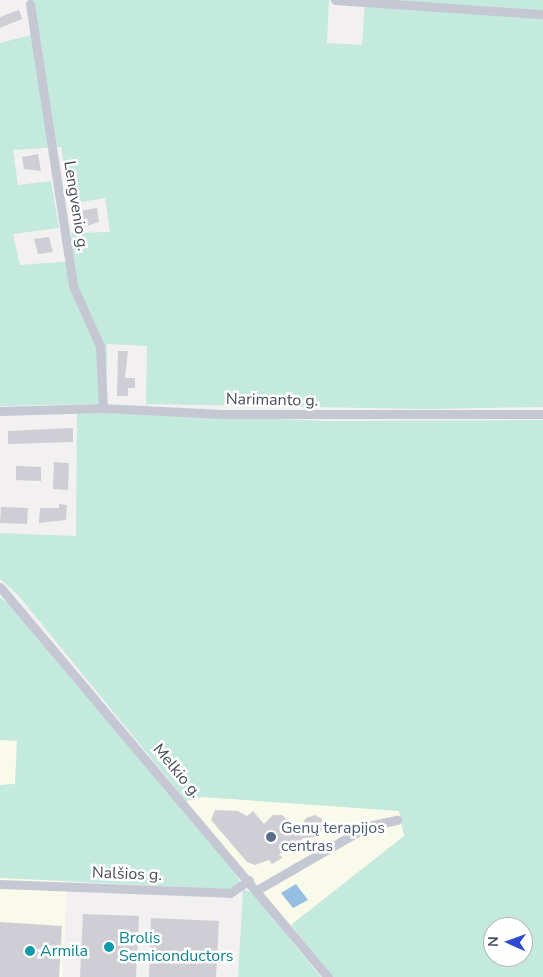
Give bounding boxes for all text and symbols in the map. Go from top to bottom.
street label: Lengvenio g. [59,160,93,252]
street label: Narimanto g. [226,390,318,410]
street label: Melkio g. [149,740,205,802]
place label: Genų terapijos centras [281,818,385,856]
marker: Genų terapijos centras [265,831,277,843]
street label: Nalšios g. [92,863,162,885]
north arrow [483,917,533,967]
place label: Brolis Semiconductors [119,928,233,966]
text: N [484,936,503,947]
place label: Armila [40,941,88,961]
marker: Brolis Semiconductors [103,941,115,953]
marker: Armila [24,945,36,957]

